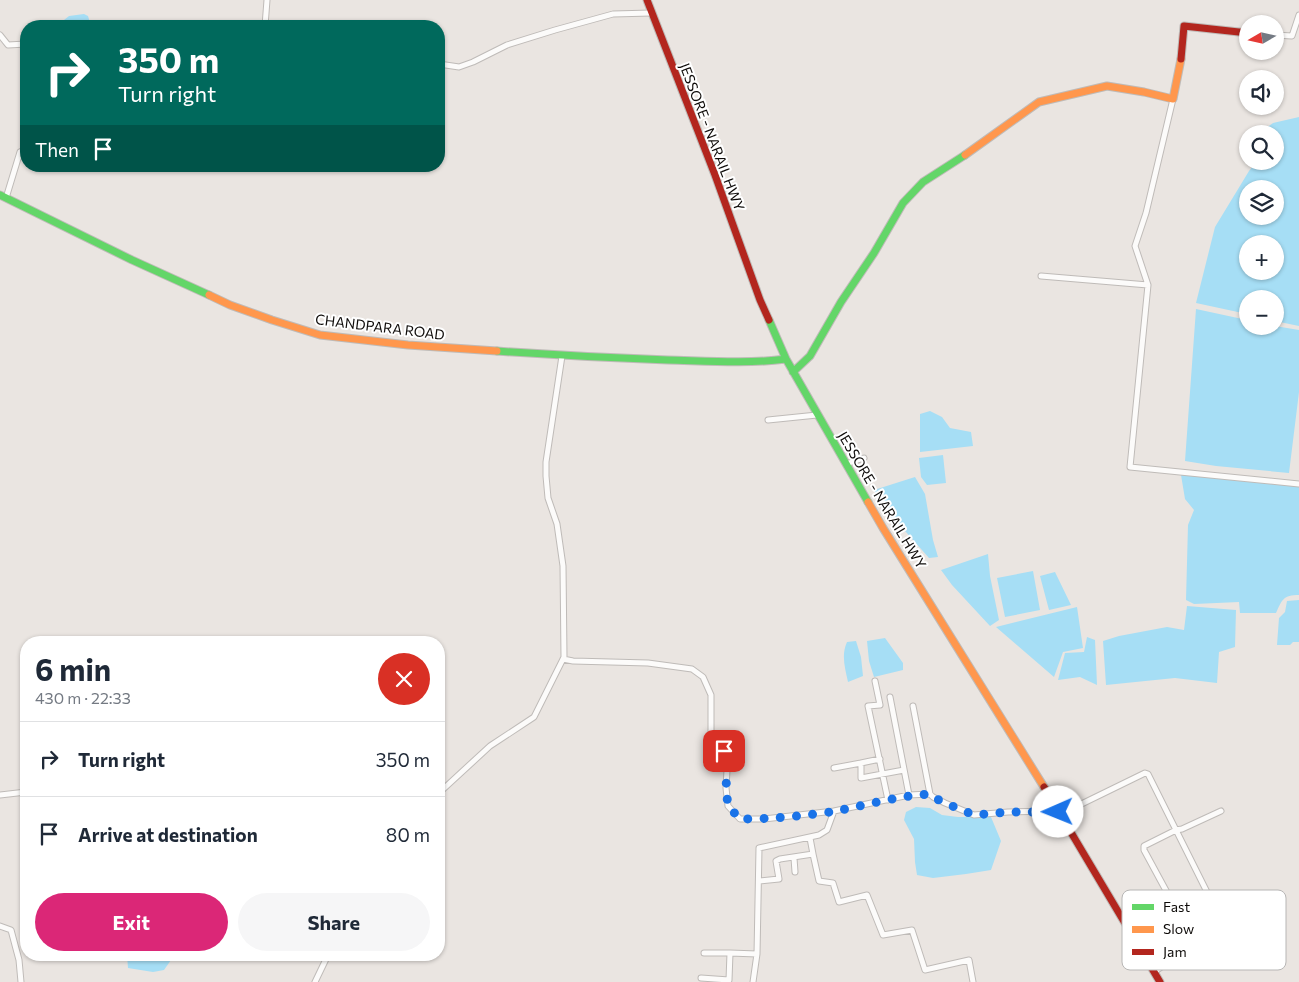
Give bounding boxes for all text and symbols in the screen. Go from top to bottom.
north arrow [1239,15,1284,60]
map controls [1239,15,1284,335]
text: 350 m [118,37,219,80]
icon: right [35,40,100,105]
street label: JESSORE - NARAIL HWY [676,60,749,213]
button: sound [1239,70,1284,115]
text: Turn right [118,80,216,107]
button: search [1239,125,1284,170]
icon: arrive [89,135,117,163]
text: Then [35,138,79,161]
button: layers [1239,180,1284,225]
button: + [1239,235,1284,280]
button: − [1239,290,1284,335]
street label: CHANDPARA ROAD [314,310,446,343]
street label: JESSORE - NARAIL HWY [835,428,930,571]
text: 6 min [35,650,111,687]
button: close [378,653,430,705]
text: 430 m · 22:33 [35,688,131,707]
pin [703,730,745,772]
icon: arrive [710,737,738,765]
icon: right [35,745,63,773]
text: Turn right [78,748,165,771]
text: 350 m [376,748,430,771]
position arrow [1031,785,1083,837]
icon: arrive [35,820,63,848]
text: Arrive at destination [78,823,258,846]
text: 80 m [386,823,430,846]
legend [1122,890,1286,970]
button: Exit [35,893,228,951]
button: Share [238,893,430,951]
text: Fast [1163,898,1190,915]
text: Slow [1163,920,1194,937]
text: Jam [1163,943,1187,960]

